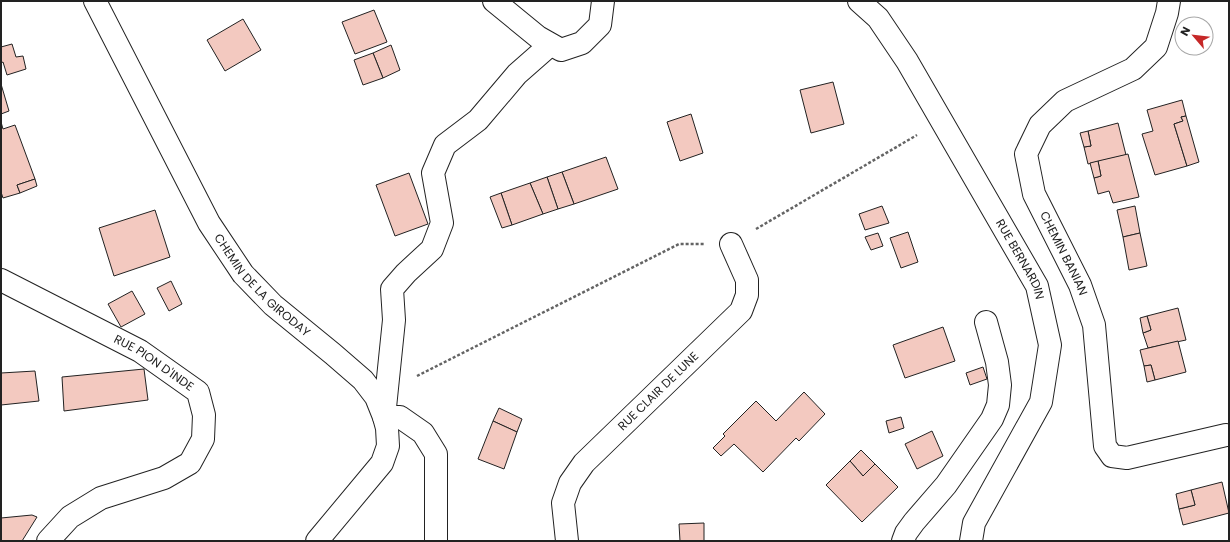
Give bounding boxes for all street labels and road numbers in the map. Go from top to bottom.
street label: CHEMIN BANIAN [1036,208,1092,298]
street label: RUE BERNARDIN [992,216,1049,301]
street label: CHEMIN DE LA GIRODAY [210,230,314,340]
street label: RUE PION D'INDE [111,330,197,394]
street label: RUE CLAIR DE LUNE [614,348,702,434]

